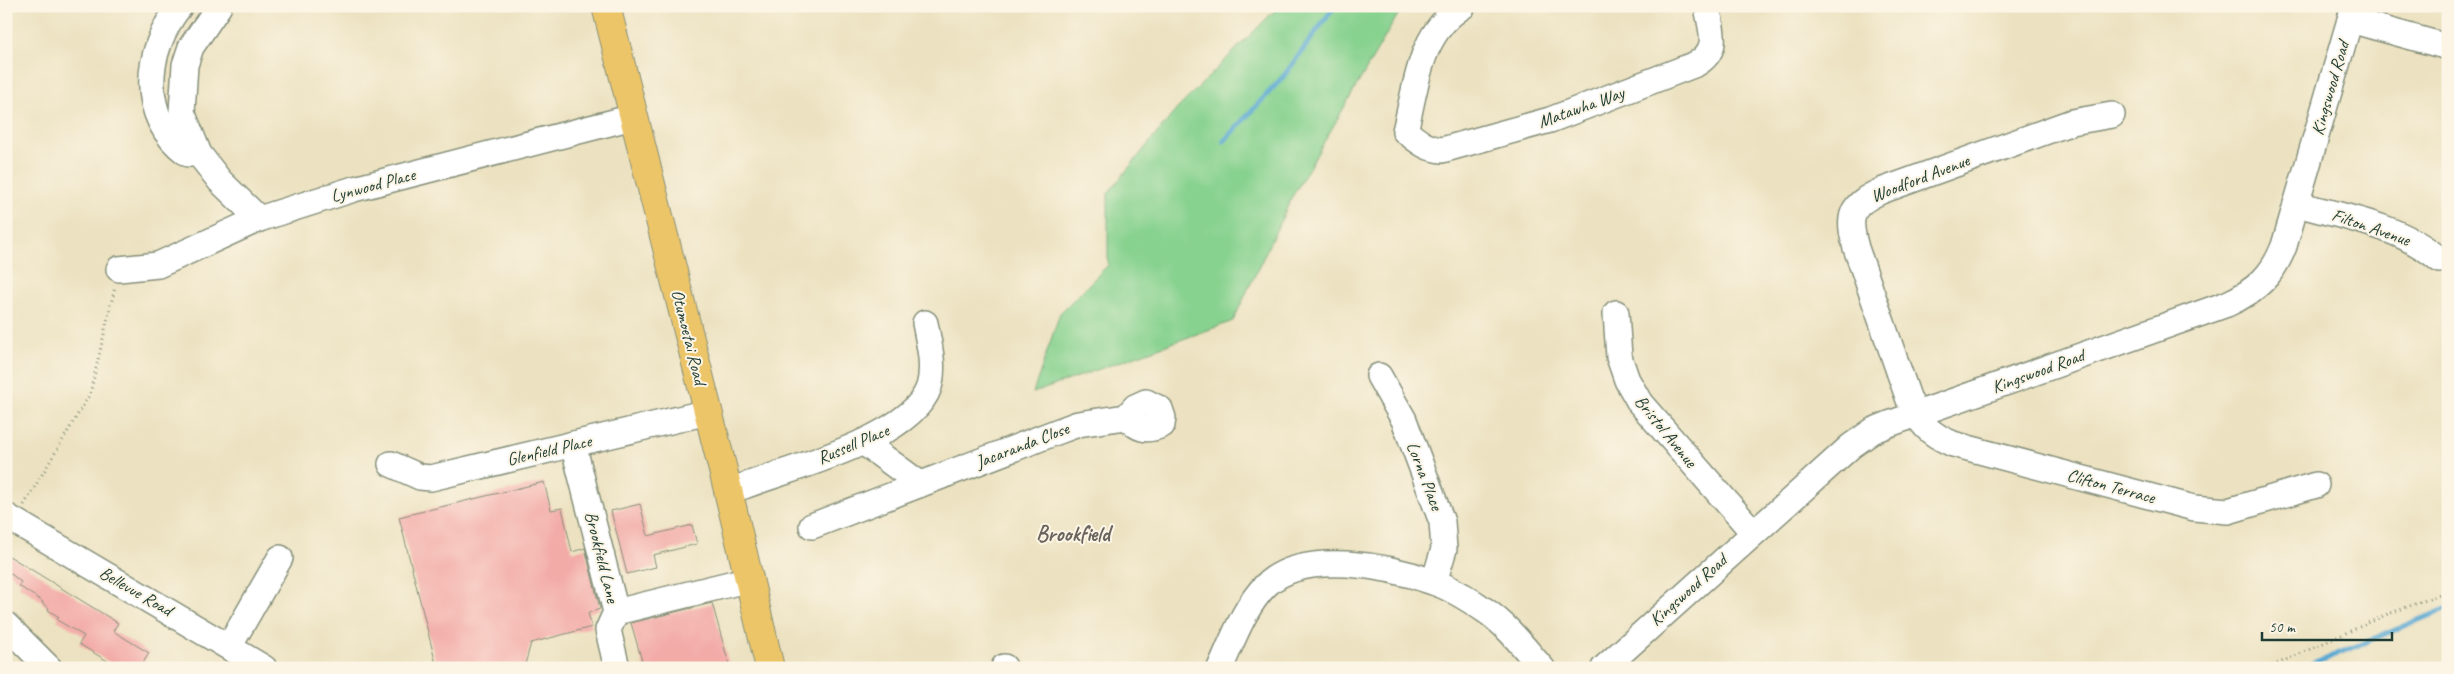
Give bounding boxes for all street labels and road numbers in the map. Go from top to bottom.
street label: Kingswood Road [2306,36,2355,138]
street label: Matawha Way [1535,81,1629,133]
street label: Woodford Avenue [1868,149,1973,207]
street label: Lynwood Place [328,163,419,207]
street label: Filton Avenue [2329,203,2414,251]
street label: Otumoetai Road [667,287,712,390]
street label: Kingswood Road [1989,343,2090,398]
street label: Bristol Avenue [1630,390,1703,472]
street label: Jacaranda Close [971,417,1073,473]
street label: Russell Place [814,419,893,469]
street label: Glenfield Place [505,429,594,470]
street label: Lorna Place [1402,439,1448,514]
street label: Clifton Terrace [2065,464,2159,509]
street label: Brookfield Lane [580,509,624,606]
street label: Kingswood Road [1645,548,1733,631]
street label: Bellevue Road [96,561,179,622]

